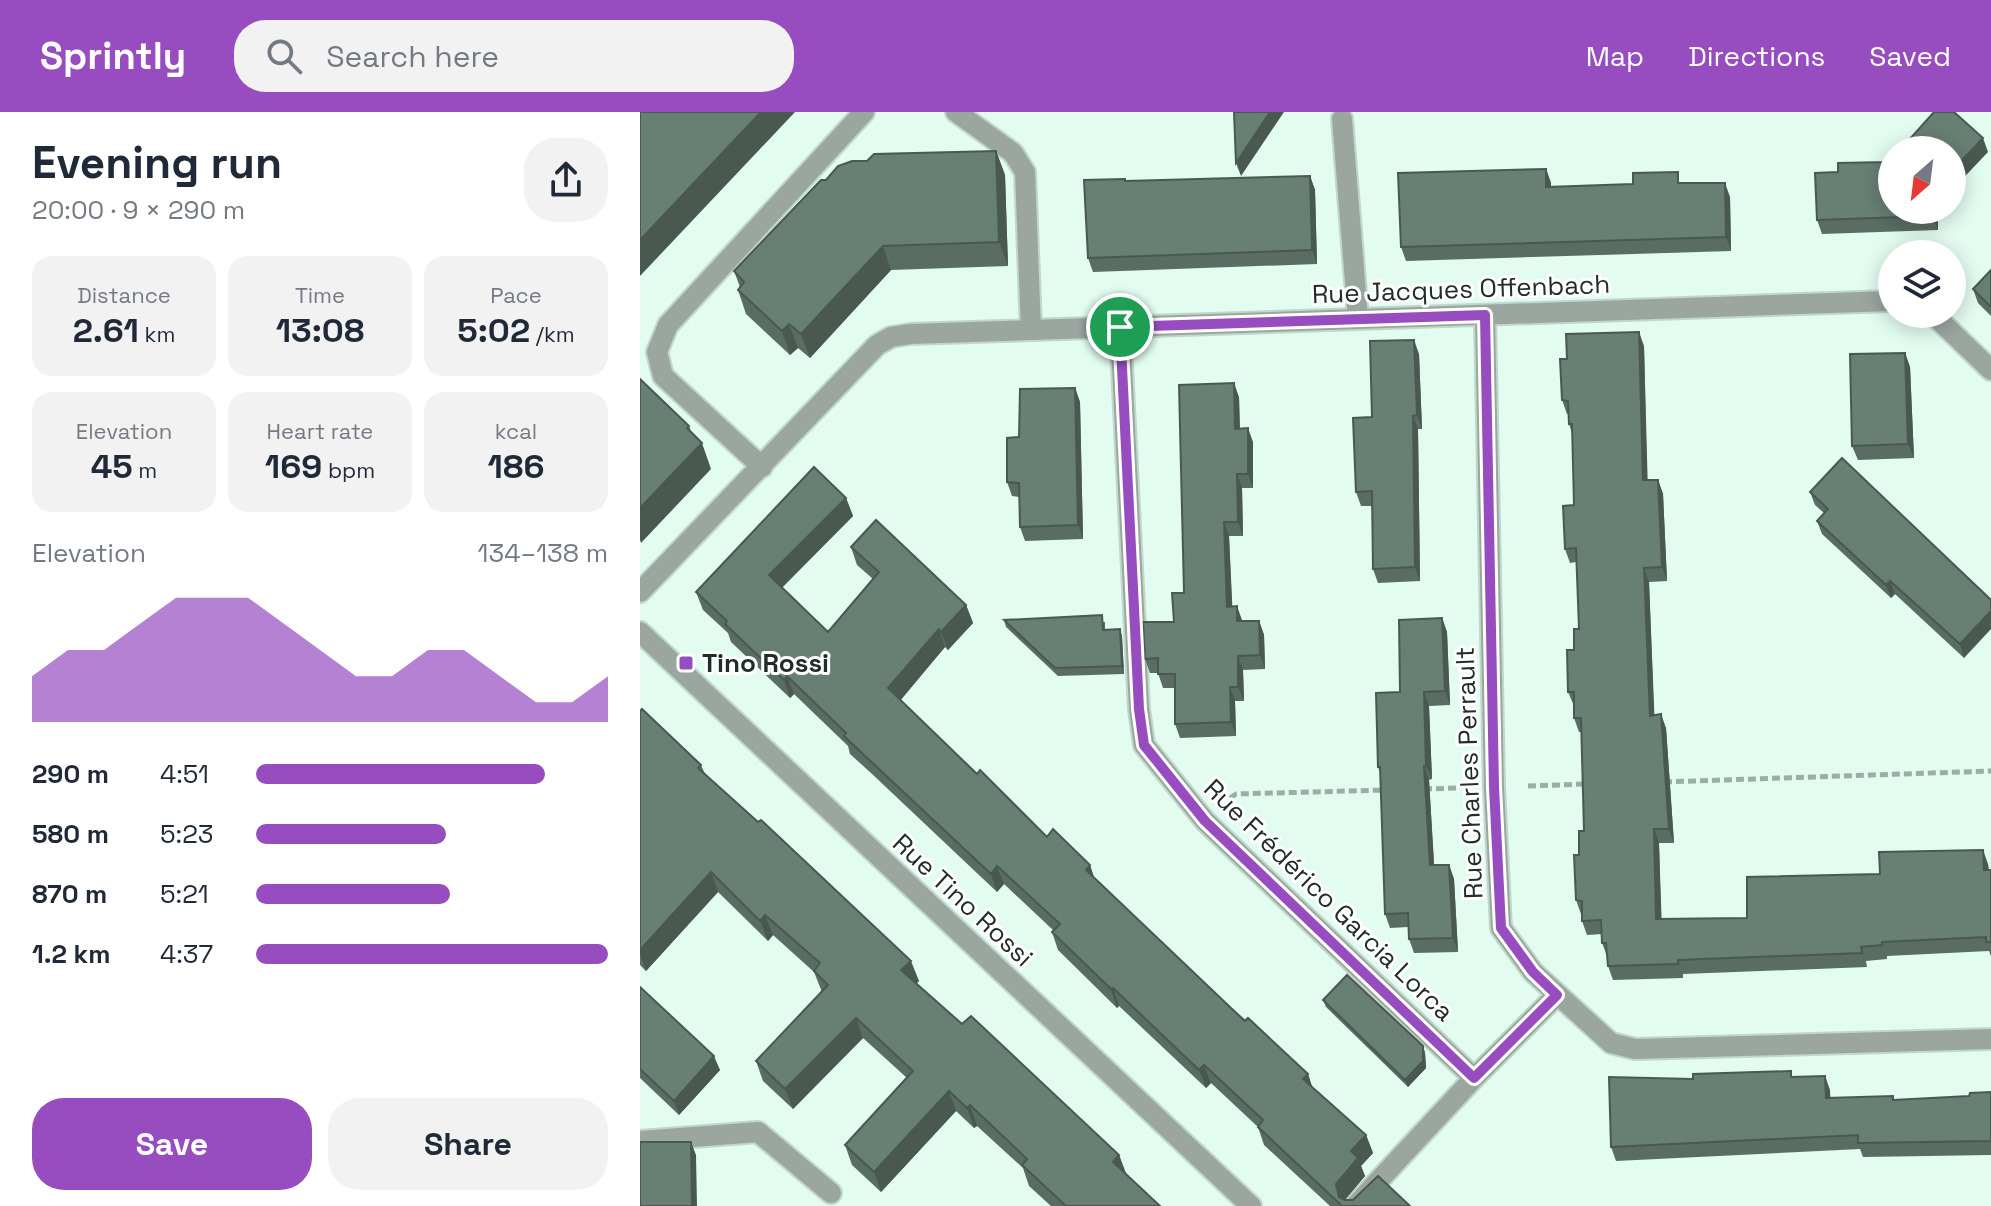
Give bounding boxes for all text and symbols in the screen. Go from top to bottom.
search box [234,20,794,92]
text: Sprintly [40,32,186,80]
icon: search [262,34,306,78]
text: Search here [326,37,499,76]
text: Map [1586,38,1644,74]
text: Directions [1688,38,1825,74]
text: Saved [1869,38,1951,74]
text: Evening run [32,135,282,191]
north arrow [1878,136,1966,224]
map controls [1878,136,1966,328]
button: share [524,138,608,222]
text: 20:00 · 9 × 290 m [32,193,245,227]
button: layers [1878,240,1966,328]
street label: Rue Jacques Offenbach [1311,267,1611,311]
text: Distance [77,281,171,309]
text: Time [295,281,345,309]
text: Pace [490,281,542,309]
pin [1086,293,1154,361]
icon: arrive [1098,305,1142,349]
text: 2.61 [73,309,139,352]
text: 13:08 [276,309,364,352]
text: 5:02 [457,309,530,352]
text: km [139,320,175,348]
text: /km [530,320,575,348]
text: Elevation [76,417,172,445]
text: Heart rate [267,417,373,445]
text: kcal [495,417,537,445]
text: 45 [91,445,133,488]
text: 169 [265,445,322,488]
text: 186 [488,445,544,488]
text: m [133,456,157,484]
text: bpm [322,456,375,484]
text: Elevation [32,536,146,570]
text: 134–138 m [478,536,608,570]
place label: Tino Rossi [702,646,829,680]
street label: Rue Charles Perrault [1448,646,1490,900]
marker: Tino Rossi [677,654,695,672]
text: 290 m [32,757,109,791]
text: 4:51 [160,757,209,791]
street label: Rue Frédérico Garcia Lorca [1197,771,1461,1029]
text: 580 m [32,817,109,851]
text: 5:23 [160,817,213,851]
street label: Rue Tino Rossi [886,826,1040,974]
text: 870 m [32,877,107,911]
text: 5:21 [160,877,209,911]
text: 1.2 km [32,937,110,971]
text: 4:37 [160,937,213,971]
button: Save [32,1098,312,1190]
button: Share [328,1098,608,1190]

